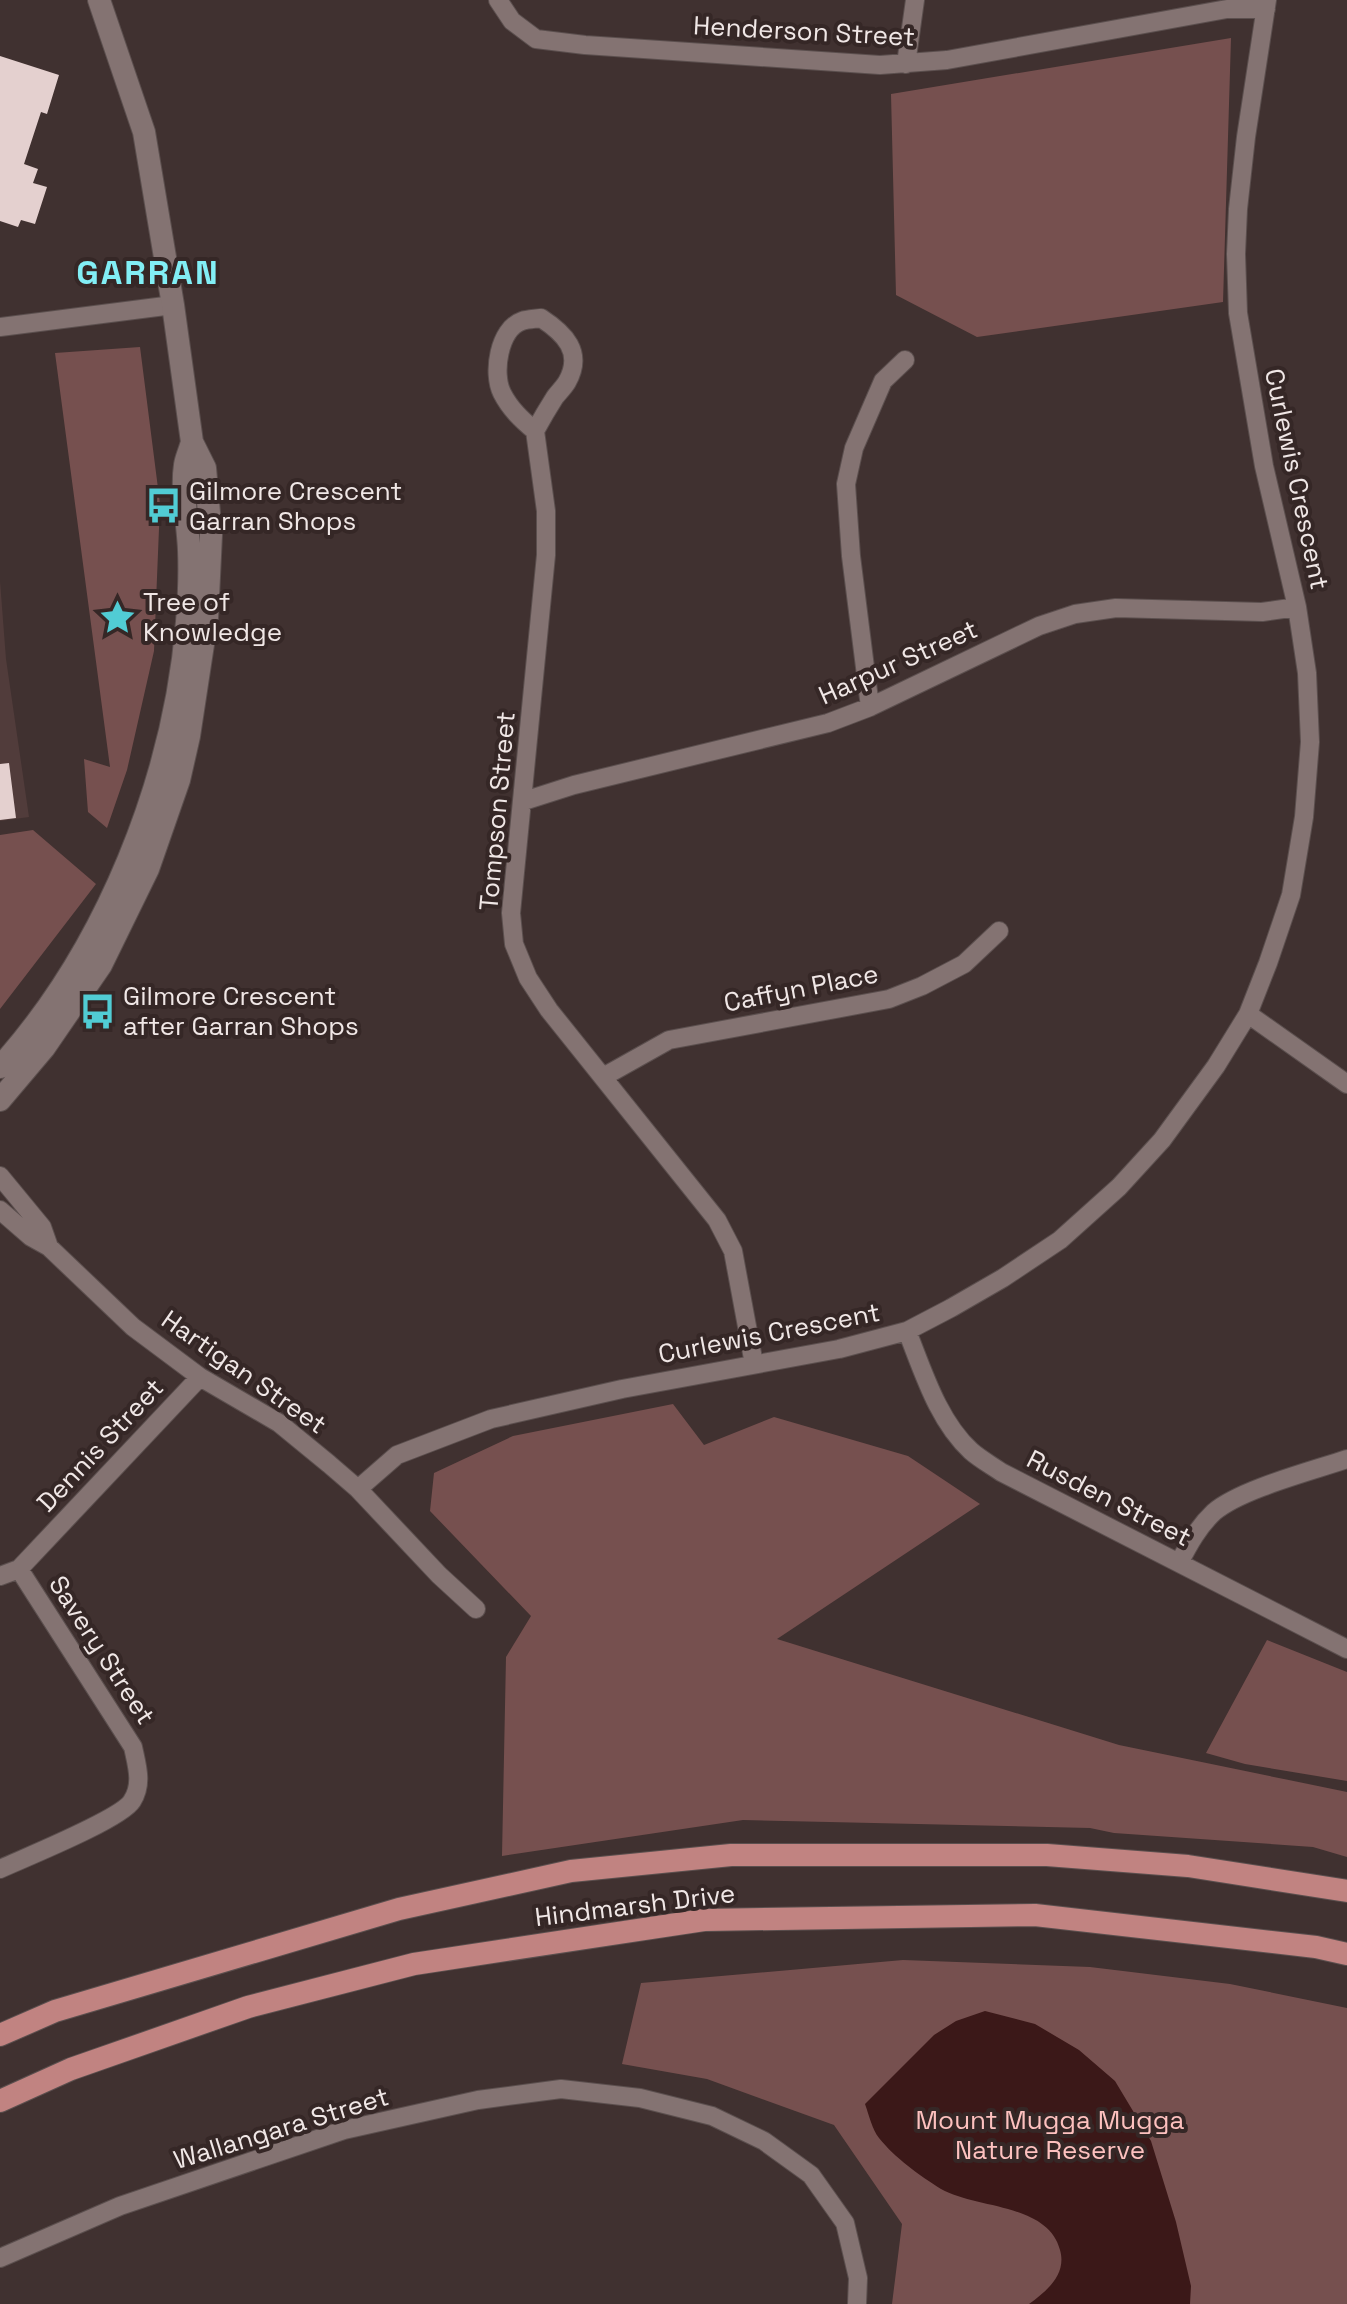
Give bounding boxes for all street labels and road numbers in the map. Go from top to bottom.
street label: Henderson Street [692,8,916,54]
street label: Curlewis Crescent [1257,365,1337,593]
street label: Harpur Street [813,612,983,712]
street label: Tompson Street [471,710,523,912]
street label: Caffyn Place [721,956,881,1020]
street label: Curlewis Crescent [655,1295,883,1371]
street label: Hartigan Street [155,1302,333,1442]
street label: Dennis Street [29,1371,171,1519]
street label: Rusden Street [1021,1442,1197,1554]
street label: Savery Street [41,1569,163,1731]
street label: Hindmarsh Drive [533,1876,737,1934]
street label: Wallangara Street [169,2079,393,2177]

